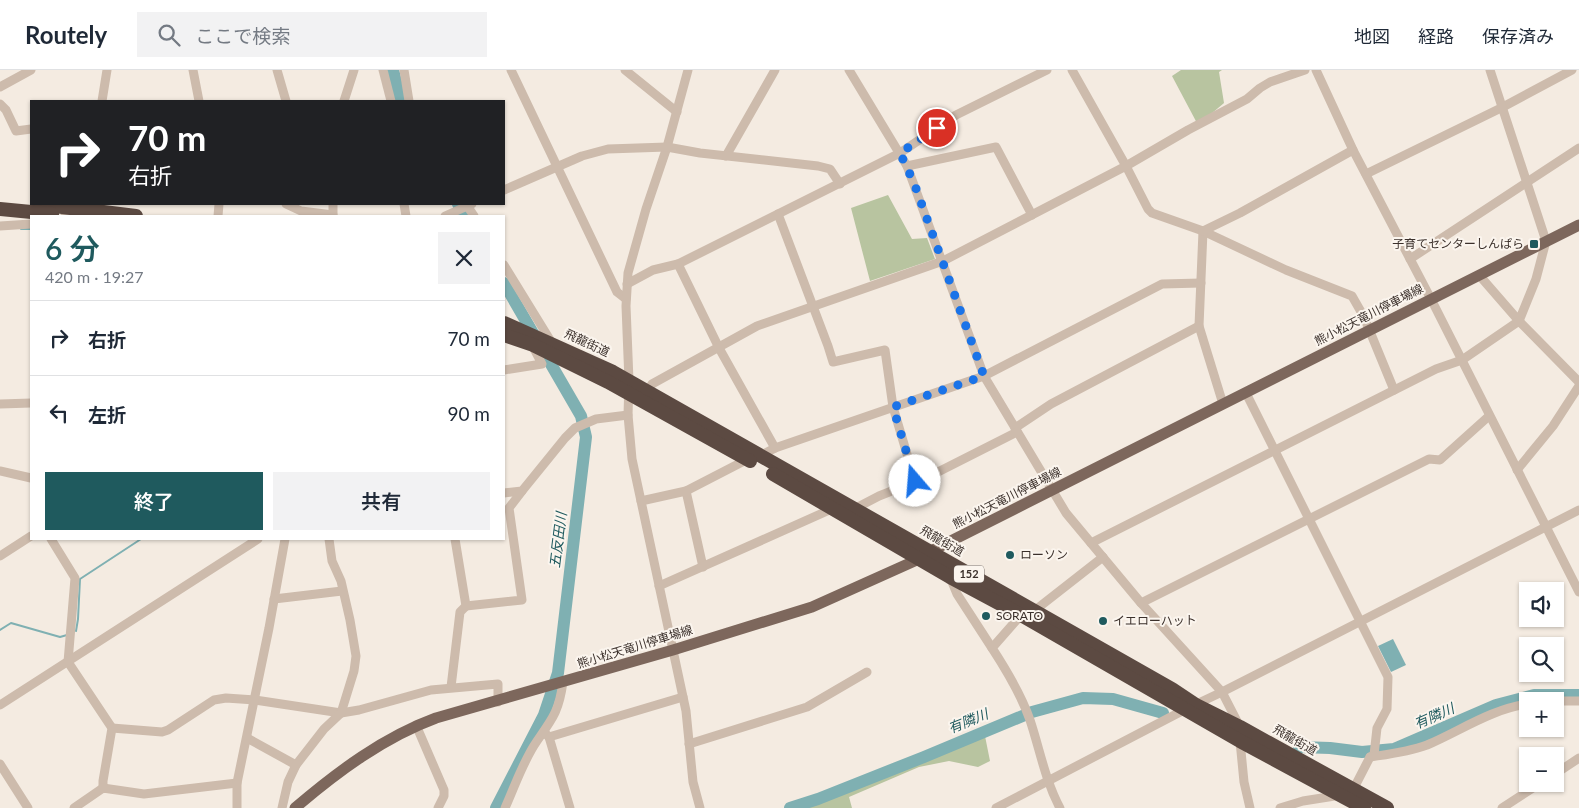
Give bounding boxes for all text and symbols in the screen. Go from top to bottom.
search box [137,12,487,57]
text: Routely [25,20,107,49]
icon: search [155,21,183,49]
text: ここで検索 [195,24,290,47]
text: 地図 [1354,25,1390,47]
text: 経路 [1418,25,1454,47]
text: 保存済み [1482,25,1554,47]
pin [916,107,958,149]
icon: arrive [923,114,951,142]
text: 70 m [128,116,206,158]
icon: right [45,120,110,185]
text: 右折 [128,162,172,189]
text: 6 分 [45,230,100,266]
button: close [438,232,490,284]
place label: 子育てセンターしんぱら [1392,236,1524,251]
marker: 子育てセンターしんぱら [1528,238,1540,250]
text: 420 m · 19:27 [45,267,144,286]
street label: 熊小松天竜川停車場線 [1312,281,1426,348]
icon: right [45,324,73,352]
street label: 飛龍街道 [562,326,612,359]
text: 70 m [447,327,490,350]
text: 右折 [88,328,126,351]
icon: left [45,399,73,427]
text: 90 m [447,402,490,425]
text: 左折 [88,403,126,426]
position arrow [888,454,940,506]
street label: 熊小松天竜川停車場線 [950,464,1064,531]
button: 終了 [45,472,263,530]
button: 共有 [273,472,490,530]
water label: 五反田川 [546,509,570,569]
street label: 飛龍街道 [918,522,967,559]
place label: ローソン [1020,547,1068,562]
marker: ローソン [1004,549,1016,561]
road number: 152 [954,566,984,582]
map controls [1519,582,1564,792]
button: sound [1519,582,1564,627]
place label: SORATO [996,608,1044,623]
marker: SORATO [980,610,992,622]
place label: イエローハット [1113,613,1197,628]
marker: イエローハット [1097,615,1109,627]
street label: 熊小松天竜川停車場線 [575,622,694,671]
button: search [1519,637,1564,682]
button: + [1519,692,1564,737]
water label: 有隣川 [1411,698,1458,732]
water label: 有隣川 [945,704,992,736]
street label: 飛龍街道 [1271,721,1320,758]
button: − [1519,747,1564,792]

